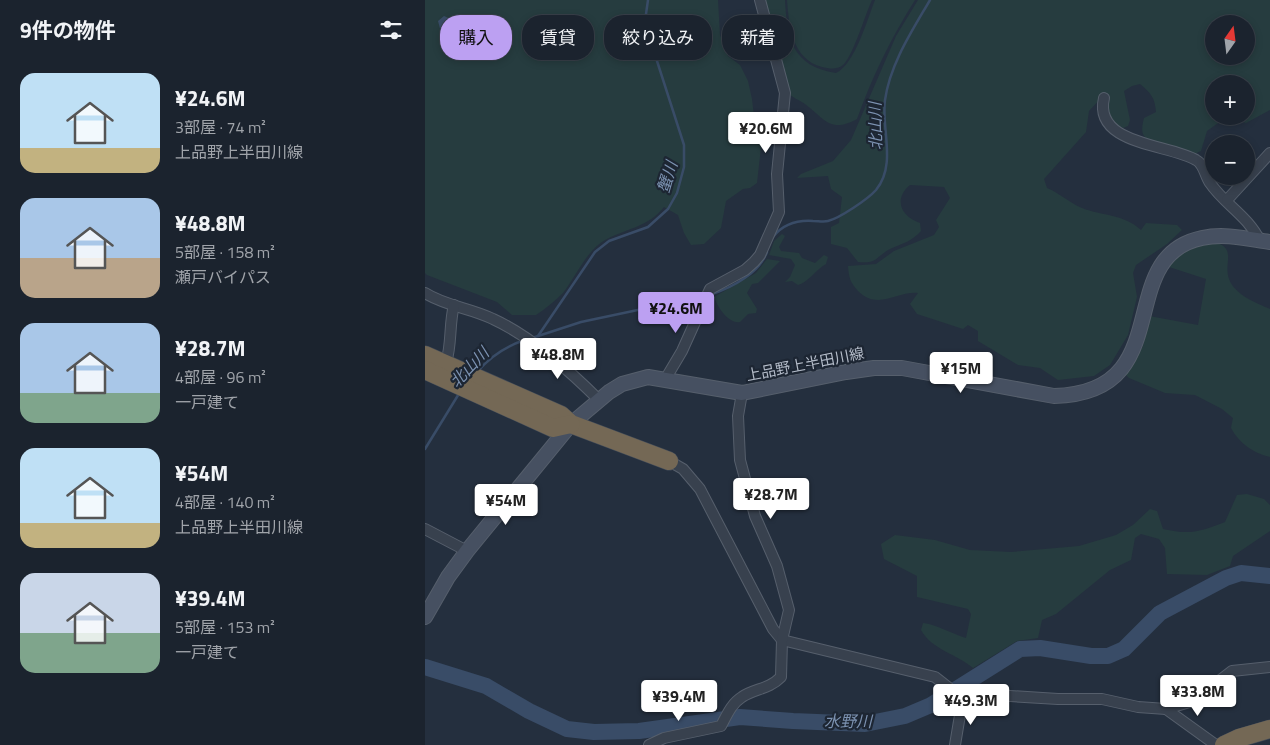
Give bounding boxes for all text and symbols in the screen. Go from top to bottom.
text: 9件の物件 [20,14,116,46]
chip: 購入 [440,15,512,60]
chip: 賃貸 [522,15,594,60]
chip: 絞り込み [604,15,712,60]
chip: 新着 [722,15,794,60]
north arrow [1205,15,1255,65]
map controls [1205,15,1255,185]
icon: filters [377,16,405,44]
button: + [1205,75,1255,125]
text: ¥24.6M [175,82,245,114]
icon: home [60,93,120,153]
water label: 北山川 [863,100,887,150]
pin: ¥20.6M [725,112,807,154]
text: 3部屋 · 74 m² [175,115,266,139]
text: ¥20.6M [739,116,793,140]
button: − [1205,135,1255,185]
text: 上品野上半田川線 [175,140,303,164]
water label: 蟹川 [651,156,684,196]
text: ¥48.8M [175,207,245,239]
icon: home [60,218,120,278]
text: 5部屋 · 158 m² [175,240,275,264]
text: 瀬戸バイパス [175,265,271,289]
pin: ¥24.6M [635,292,717,334]
text: ¥24.6M [649,296,703,320]
text: ¥28.7M [175,332,245,364]
pin: ¥48.8M [517,338,599,380]
water label: 北山川 [444,340,496,393]
street label: 上品野上半田川線 [744,341,866,387]
text: ¥48.8M [531,342,585,366]
icon: home [60,343,120,403]
pin: ¥15M [931,352,991,394]
text: ¥15M [941,356,981,380]
text: 4部屋 · 96 m² [175,365,266,389]
text: 一戸建て [175,390,239,414]
text: ¥54M [175,457,228,489]
icon: home [60,468,120,528]
pin: ¥28.7M [730,478,812,520]
text: ¥28.7M [744,482,798,506]
pin: ¥54M [476,484,536,526]
text: ¥54M [486,488,526,512]
text: 4部屋 · 140 m² [175,490,275,514]
text: 上品野上半田川線 [175,515,303,539]
text: ¥39.4M [175,582,245,614]
icon: home [60,593,120,653]
text: 5部屋 · 153 m² [175,615,275,639]
text: 一戸建て [175,640,239,664]
pin: ¥33.8M [1157,674,1239,717]
text: ¥33.8M [1171,679,1225,703]
pin: ¥39.4M [638,680,720,722]
text: ¥39.4M [652,684,706,708]
pin: ¥49.3M [930,684,1012,726]
text: ¥49.3M [944,688,998,712]
water label: 水野川 [824,709,874,733]

